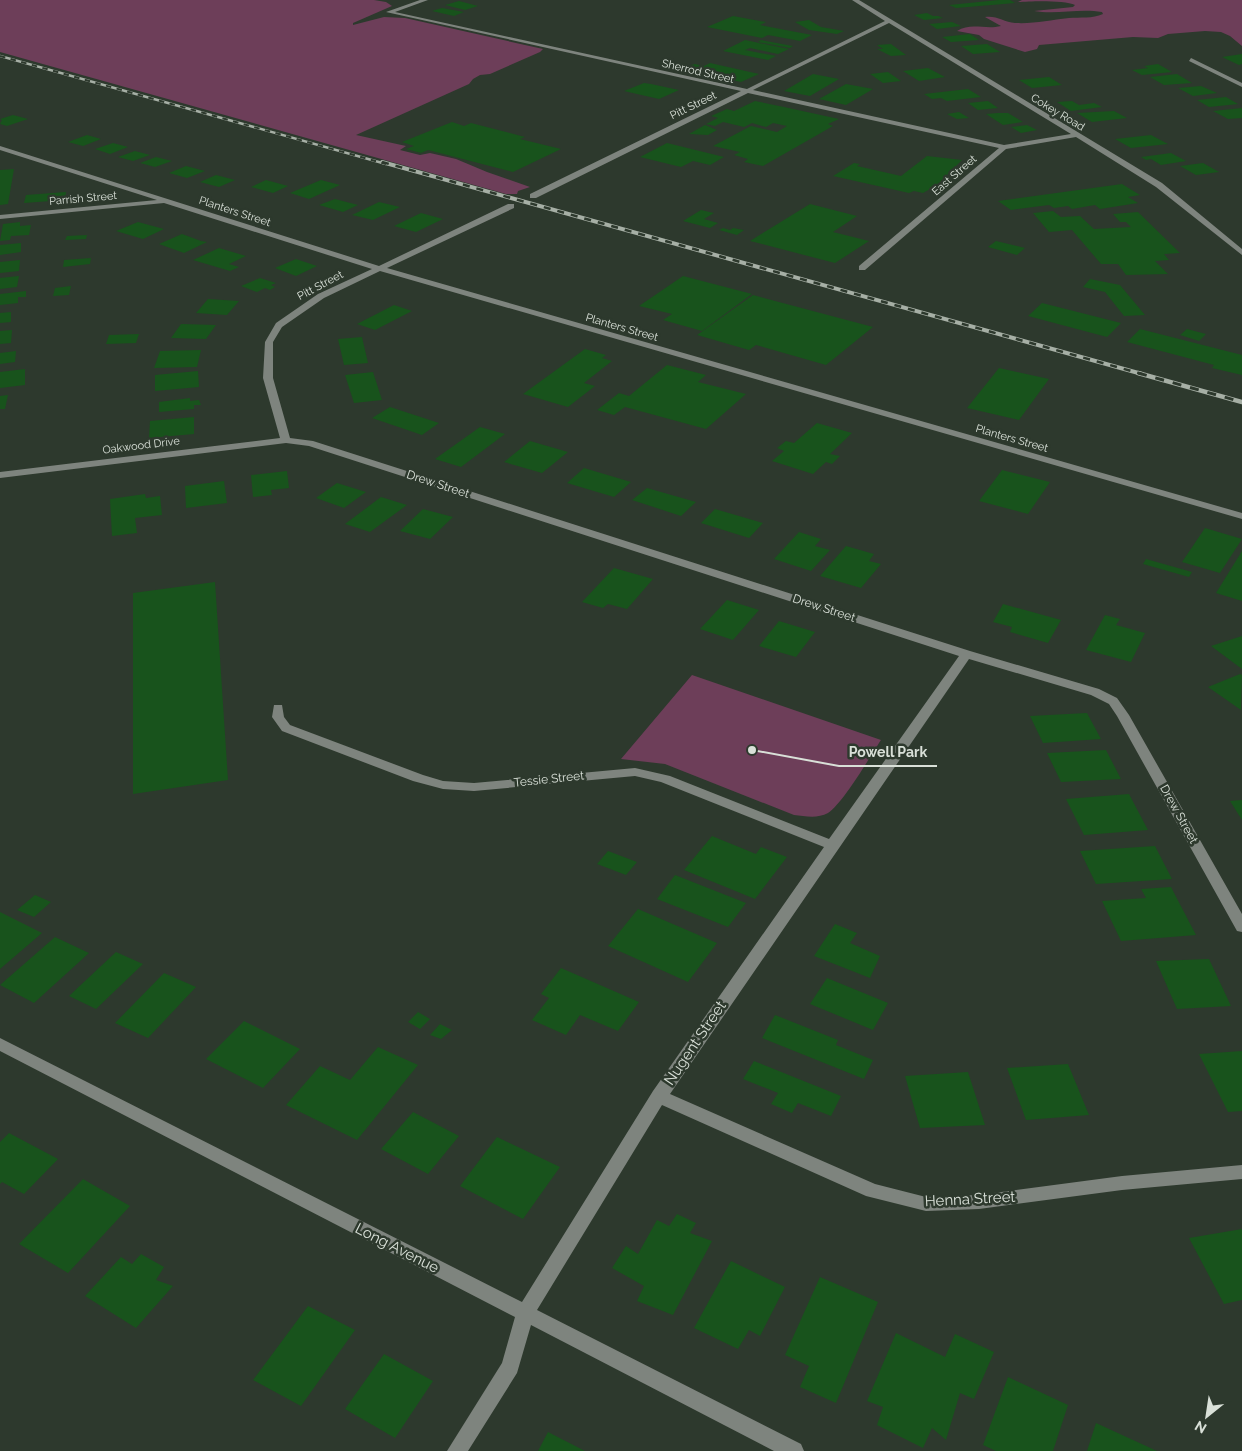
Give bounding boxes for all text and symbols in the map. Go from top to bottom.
street label: Sherrod Street [660,57,736,86]
street label: Pitt Street [668,89,719,122]
street label: Cokey Road [1028,91,1087,134]
street label: East Street [929,152,980,198]
street label: Parrish Street [49,189,118,208]
street label: Planters Street [197,194,273,229]
street label: Pitt Street [295,268,346,303]
street label: Planters Street [584,311,660,344]
street label: Planters Street [974,422,1050,455]
street label: Oakwood Drive [102,434,181,457]
street label: Drew Street [405,467,471,501]
street label: Drew Street [791,591,857,625]
callout: Powell Park [839,737,937,766]
text: Powell Park [849,744,927,760]
street label: Tessie Street [513,768,585,790]
street label: Drew Street [1157,782,1201,846]
street label: Nugent Street [660,997,730,1089]
street label: Henna Street [924,1188,1016,1210]
street label: Long Avenue [352,1219,442,1277]
north arrow [1182,1391,1232,1441]
text: N [1192,1418,1209,1437]

